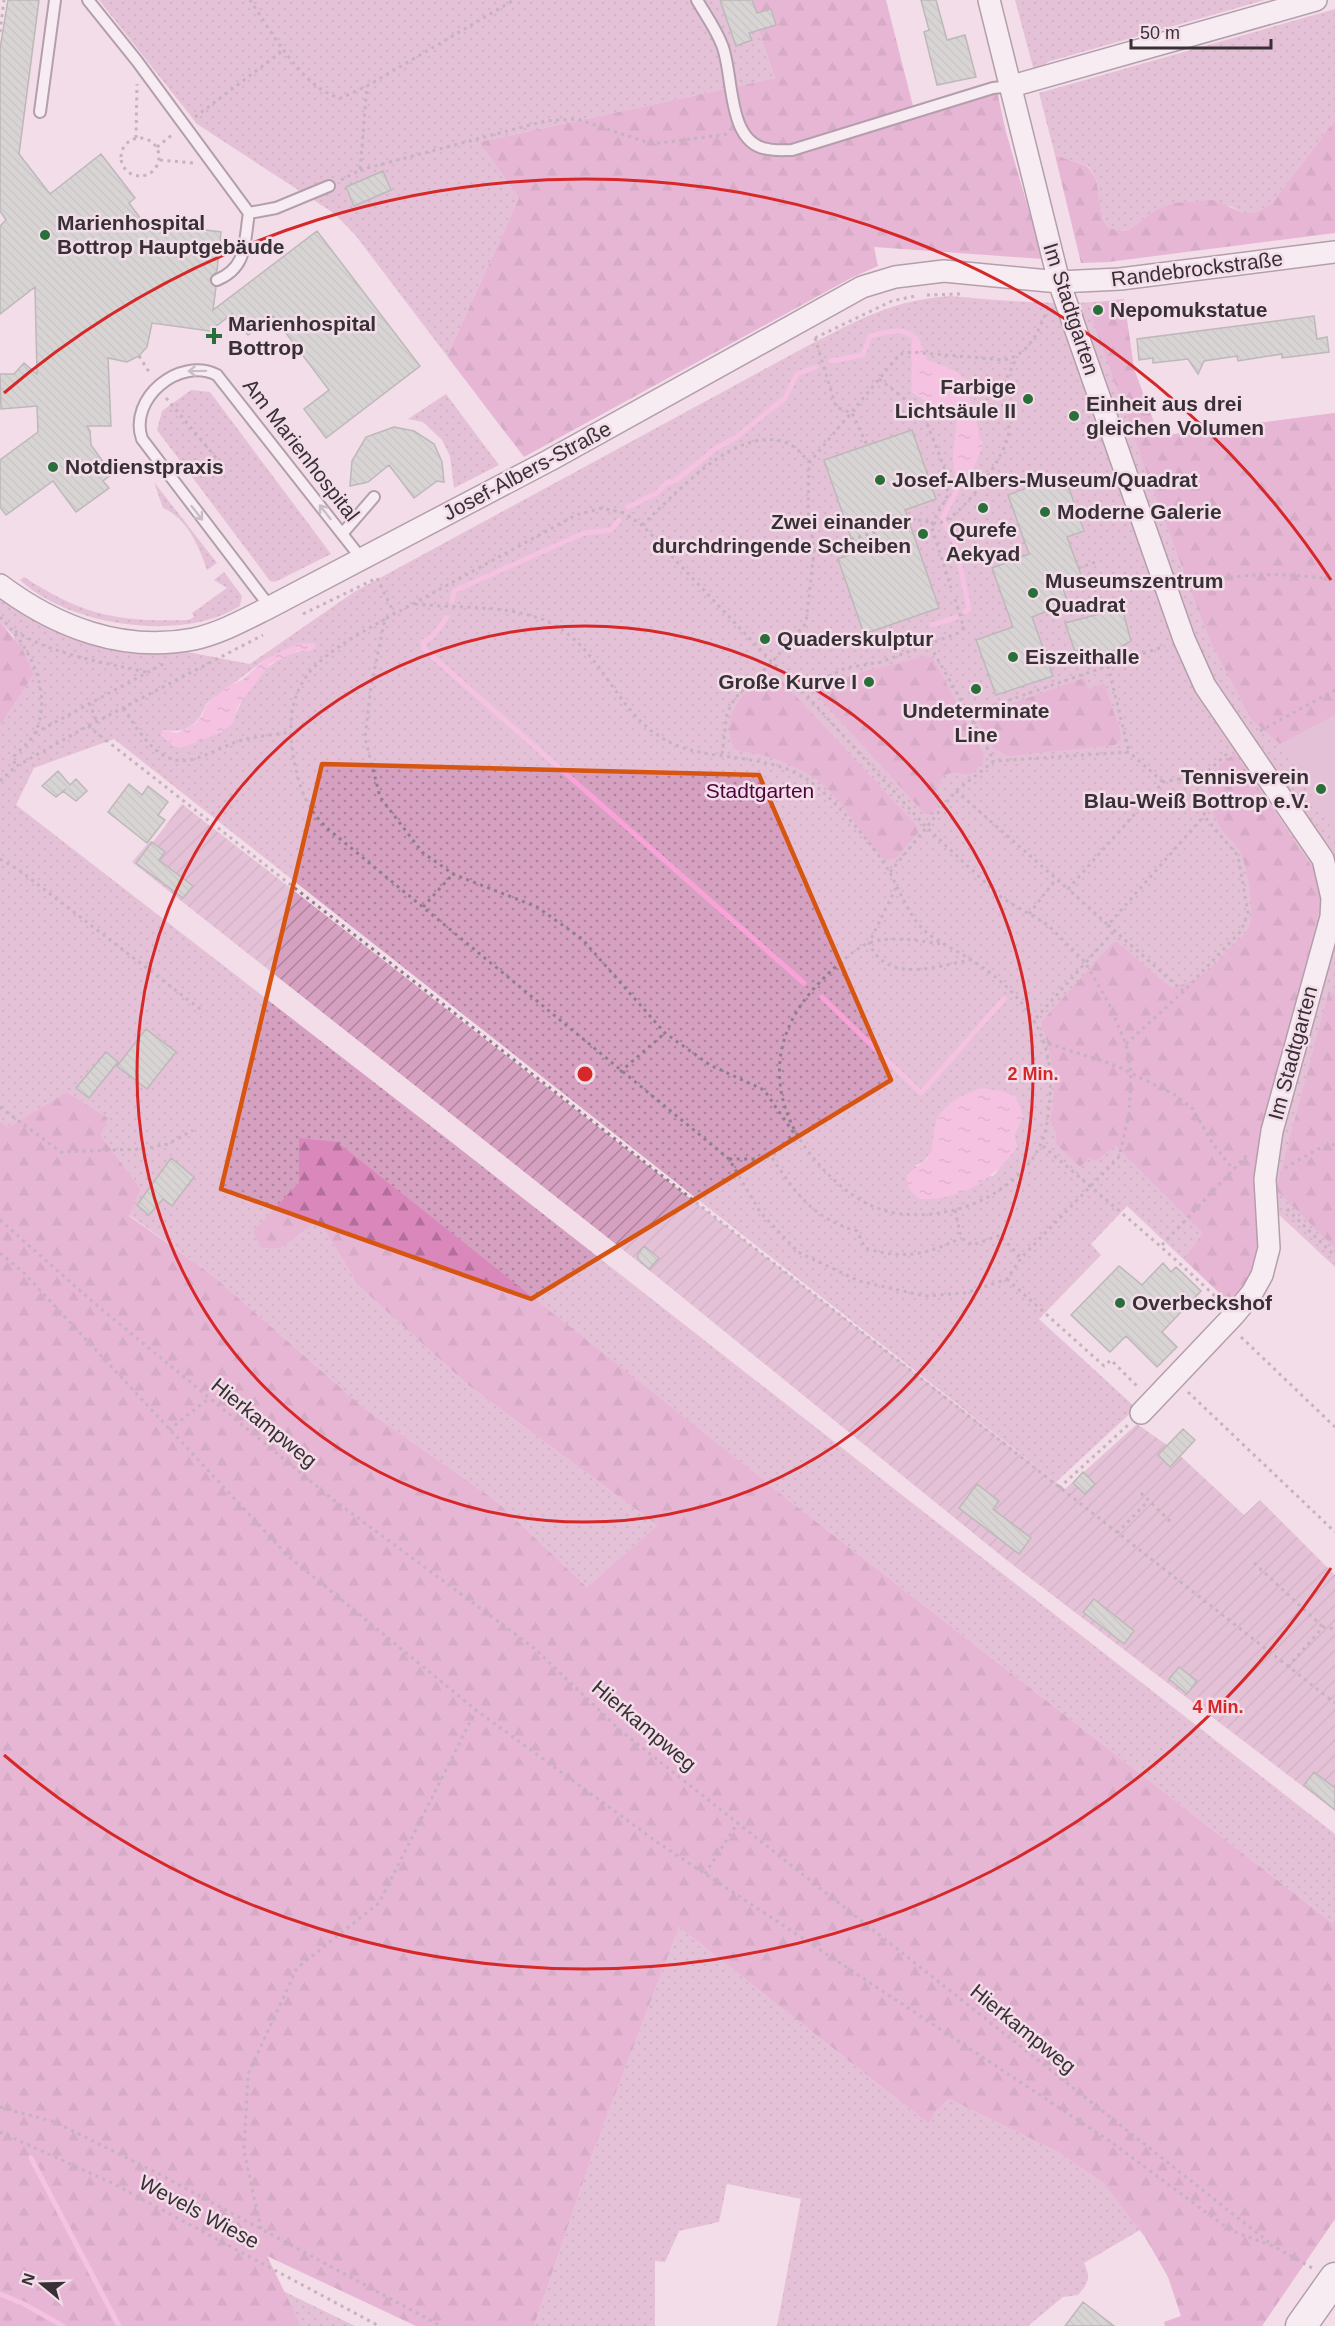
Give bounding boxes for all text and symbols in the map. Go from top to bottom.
scale bar [1131,12,1270,50]
text: 50 m [1140,23,1180,43]
place label: Marienhospital Bottrop Hauptgebäude [57,211,284,258]
marker: Marienhospital Bottrop Hauptgebäude [38,228,52,242]
street label: Im Stadtgarten [1039,240,1104,378]
street label: Randebrockstraße [1110,247,1284,290]
place label: Nepomukstatue [1110,298,1268,321]
marker: Nepomukstatue [1091,303,1105,317]
place label: Marienhospital Bottrop [228,312,376,359]
marker: Marienhospital Bottrop [205,327,223,345]
one-way arrow [188,365,208,377]
street label: Am Marienhospital [239,374,364,525]
place label: Farbige Lichtsäule II [895,375,1016,422]
marker: Farbige Lichtsäule II [1021,392,1035,406]
place label: Einheit aus drei gleichen Volumen [1086,392,1264,439]
marker: Einheit aus drei gleichen Volumen [1067,409,1081,423]
street label: Josef-Albers-Straße [439,417,615,525]
place label: Notdienstpraxis [65,455,224,478]
marker: Notdienstpraxis [46,460,60,474]
place label: Josef-Albers-Museum/Quadrat [892,468,1198,491]
marker: Josef-Albers-Museum/Quadrat [873,473,887,487]
place label: Moderne Galerie [1057,500,1222,523]
marker: Qurefe Aekyad [976,501,990,515]
one-way arrow [191,504,204,520]
one-way arrow [319,504,332,520]
marker: Moderne Galerie [1038,505,1052,519]
place label: Zwei einander durchdringende Scheiben [652,510,911,557]
place label: Qurefe Aekyad [946,518,1020,565]
marker: Zwei einander durchdringende Scheiben [916,527,930,541]
place label: Museumszentrum Quadrat [1045,569,1224,616]
marker: Museumszentrum Quadrat [1026,586,1040,600]
place label: Quaderskulptur [777,627,933,650]
marker: Quaderskulptur [758,632,772,646]
place label: Eiszeithalle [1025,645,1139,668]
marker: Eiszeithalle [1006,650,1020,664]
place label: Große Kurve I [718,670,857,693]
marker: Große Kurve I [862,675,876,689]
marker: Undeterminate Line [969,682,983,696]
place label: Undeterminate Line [902,699,1050,746]
place label: Tennisverein Blau-Weiß Bottrop e.V. [1084,765,1309,812]
park label: Stadtgarten [706,779,814,802]
marker: Tennisverein Blau-Weiß Bottrop e.V. [1314,782,1328,796]
street label: Im Stadtgarten [1264,983,1321,1122]
centre of rings [575,1064,595,1084]
text: 2 Min. [1007,1064,1059,1084]
place label: Overbeckshof [1132,1291,1273,1314]
marker: Overbeckshof [1113,1296,1127,1310]
street label: Hierkampweg [207,1373,321,1472]
street label: Hierkampweg [588,1676,701,1776]
text: 4 Min. [1192,1697,1244,1717]
street label: Hierkampweg [966,1979,1080,2078]
street label: Wevels Wiese [135,2170,263,2253]
north arrow [12,2254,72,2314]
text: N [18,2271,38,2288]

